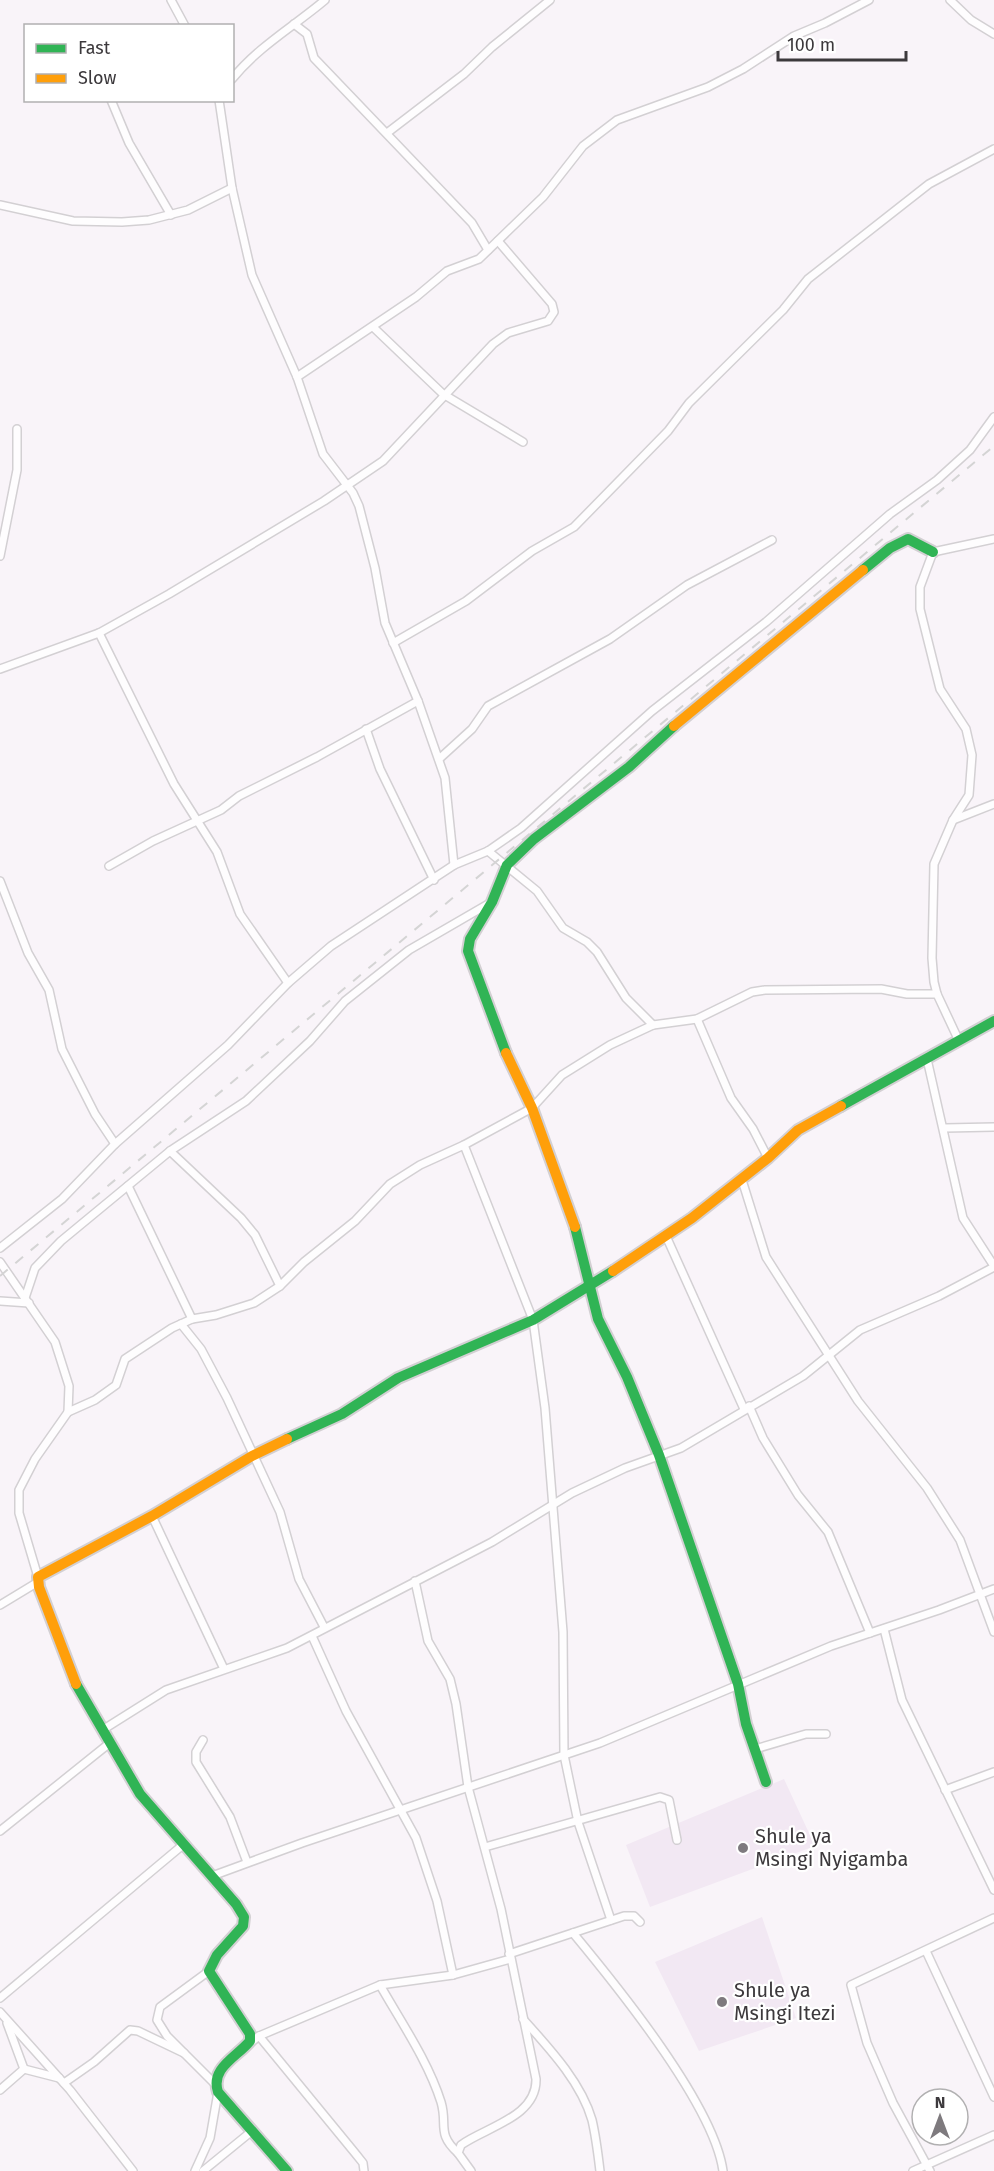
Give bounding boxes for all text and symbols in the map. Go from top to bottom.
legend [24,24,234,102]
scale bar [778,24,906,62]
text: 100 m [787,34,835,56]
text: Fast [78,37,111,59]
text: Slow [78,67,117,89]
place label: Shule ya Msingi Nyigamba [755,1824,908,1871]
marker: Shule ya Msingi Nyigamba [736,1841,750,1855]
place label: Shule ya Msingi Itezi [734,1978,836,2025]
marker: Shule ya Msingi Itezi [715,1995,729,2009]
north arrow [910,2087,970,2147]
text: N [935,2093,945,2112]

